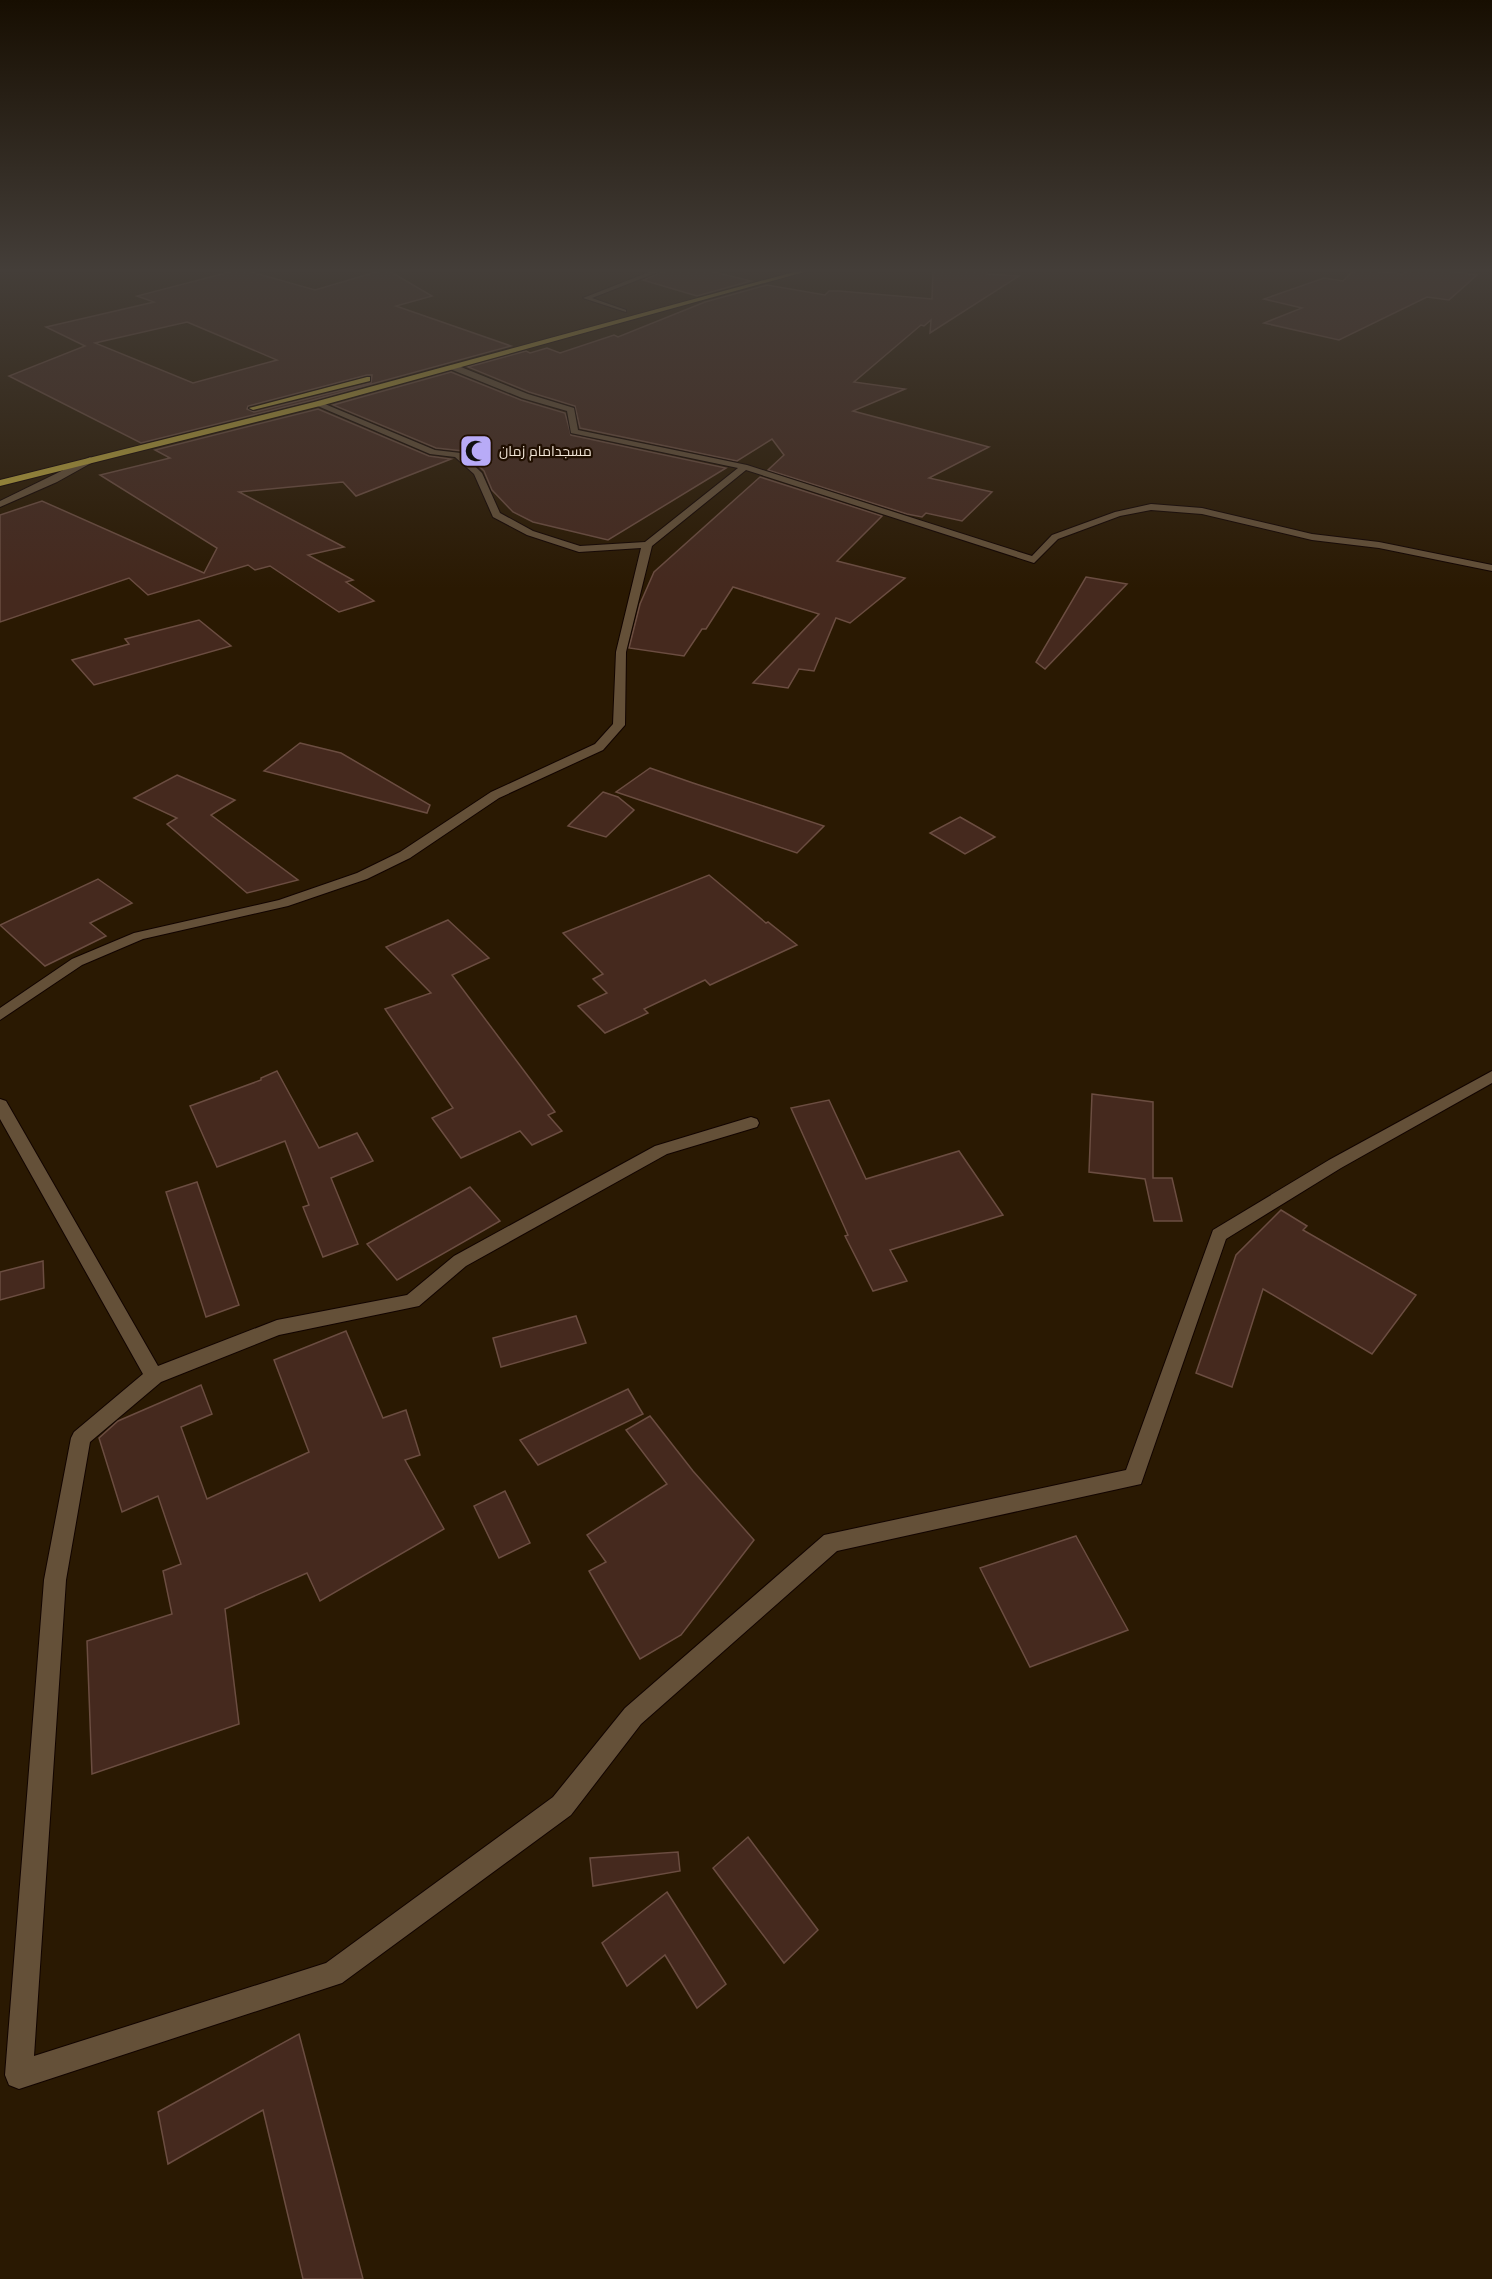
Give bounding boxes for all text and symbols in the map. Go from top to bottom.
mosque icon: مسجدامام زمان [458,433,494,469]
place label: مسجدامام زمان [499,443,592,461]

